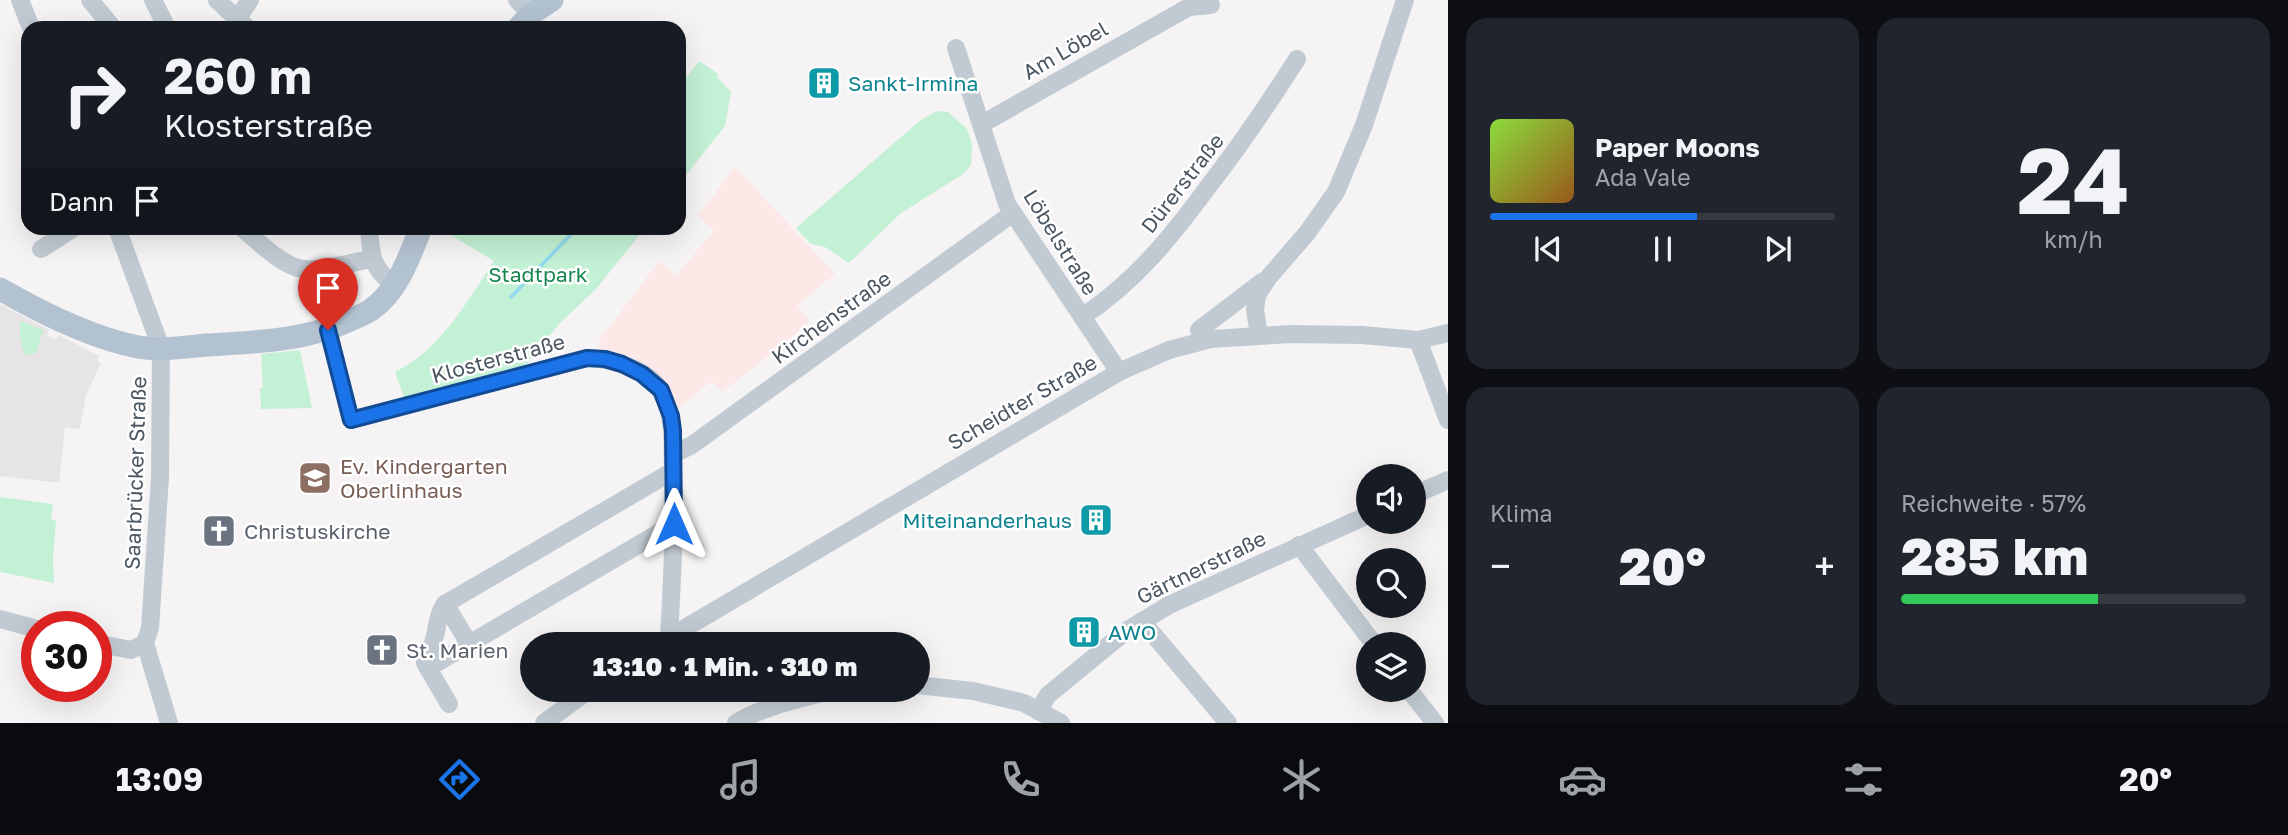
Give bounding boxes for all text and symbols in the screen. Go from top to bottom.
street label: Am Löbel [1018,15,1112,85]
text: 260 m [164,46,312,105]
icon: right [49,49,140,140]
building icon: Sankt-Irmina [805,64,843,102]
place label: Sankt-Irmina [848,70,978,96]
text: Klosterstraße [164,106,373,144]
text: 24 [2017,125,2130,234]
street label: Dürerstraße [1135,128,1229,238]
text: Paper Moons [1595,132,1760,163]
text: Ada Vale [1595,163,1691,191]
icon: arrive [128,182,166,220]
street label: Löbelstraße [1018,184,1104,300]
text: Dann [49,186,114,217]
text: km/h [2044,225,2103,253]
icon: previous [1529,230,1567,268]
icon: pause [1644,230,1682,268]
icon: next [1759,230,1797,268]
pin [298,258,358,330]
park label: Stadtpark [488,261,588,287]
street label: Kirchenstraße [766,265,896,369]
icon: arrive [309,269,347,307]
street label: Klosterstraße [428,328,568,388]
street label: Scheidter Straße [943,349,1101,455]
street label: Saarbrücker Straße [119,376,151,570]
place label: Ev. Kindergarten Oberlinhaus [340,453,508,503]
school or university icon: Ev. Kindergarten Oberlinhaus [296,459,334,497]
map controls [1356,464,1426,702]
button: sound [1356,464,1426,534]
position arrow [637,487,711,561]
text: Reichweite · 57% [1901,489,2086,517]
text: Klima [1490,499,1553,527]
building icon: Miteinanderhaus [1077,501,1115,539]
place label: Miteinanderhaus [903,507,1072,533]
church icon: Christuskirche [200,512,238,550]
place label: Christuskirche [244,518,390,544]
street label: Gärtnerstraße [1132,524,1270,610]
text: 285 km [1901,524,2088,586]
text: 20° [1619,534,1706,596]
text: − [1490,543,1511,588]
text: + [1814,543,1835,588]
button: search [1356,548,1426,618]
speed limit sign: 30 [21,611,112,702]
building icon: AWO [1065,613,1103,651]
place label: AWO [1108,619,1156,645]
church icon: St. Marien [363,631,401,669]
button: layers [1356,632,1426,702]
place label: St. Marien [406,637,508,663]
text: 13:10 · 1 Min. · 310 m [593,651,857,682]
icon: directions [435,755,484,804]
icon: music [716,755,765,804]
icon: phone [996,755,1045,804]
icon: climate [1277,755,1326,804]
icon: car [1558,755,1607,804]
icon: filters [1839,755,1888,804]
text: 13:09 [116,760,203,798]
text: 20° [2119,760,2172,798]

